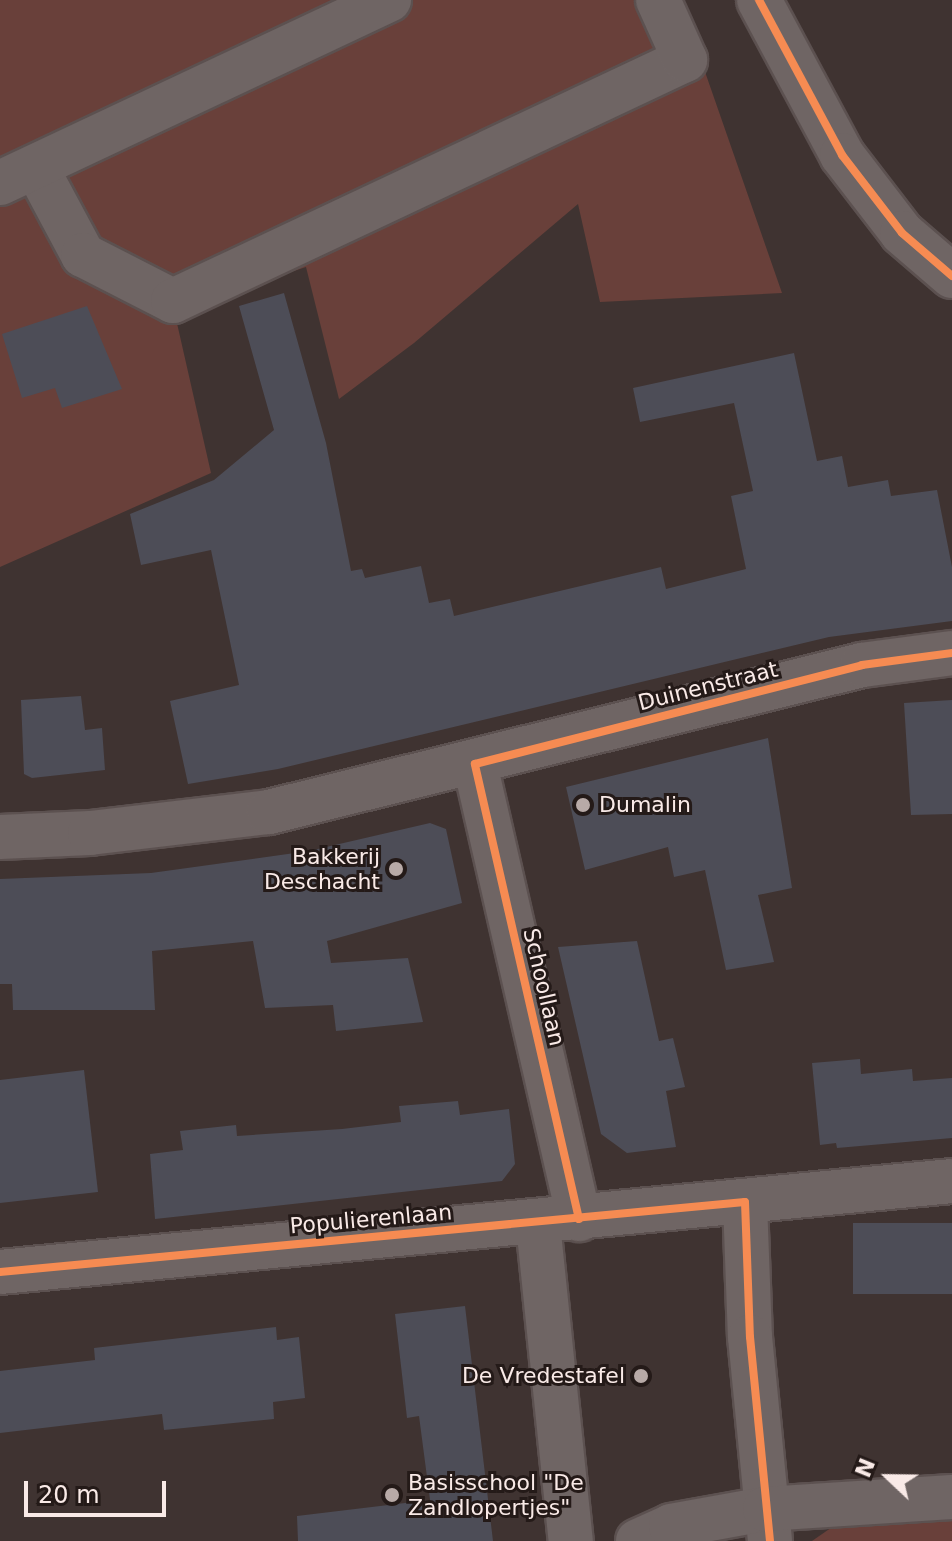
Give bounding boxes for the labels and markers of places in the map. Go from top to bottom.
place label: Dumalin [599,792,691,818]
marker: Dumalin [574,796,592,814]
place label: Bakkerij Deschacht [264,843,380,894]
marker: Bakkerij Deschacht [387,860,405,878]
place label: De Vredestafel [462,1363,625,1389]
marker: De Vredestafel [632,1367,650,1385]
place label: Basisschool "De Zandlopertjes" [408,1469,584,1520]
marker: Basisschool "De Zandlopertjes" [383,1486,401,1504]

